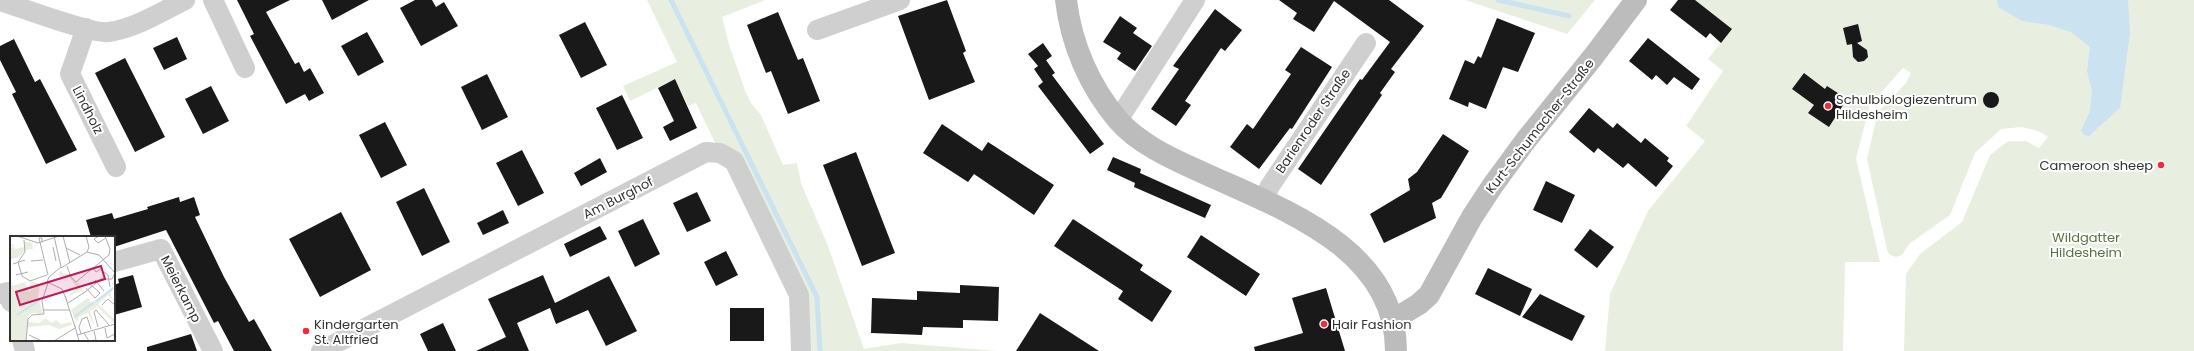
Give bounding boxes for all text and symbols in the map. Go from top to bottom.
street label: Kurt-Schumacher-Straße [1481,55,1599,197]
street label: Barienroder Straße [1271,65,1355,177]
street label: Lindholz [68,83,108,137]
place label: Schulbiologiezentrum Hildesheim [1836,90,1977,124]
marker: Schulbiologiezentrum Hildesheim [1823,101,1833,111]
place label: Cameroon sheep [2039,156,2153,175]
marker: Cameroon sheep [2156,160,2166,170]
street label: Am Burghof [580,172,656,224]
park label: Wildgatter Hildesheim [2050,228,2122,262]
inset map [10,236,115,341]
street label: Meierkamp [156,252,206,326]
place label: Kindergarten St. Altfried [314,315,399,349]
place label: Hair Fashion [1332,315,1412,334]
marker: Hair Fashion [1319,319,1329,329]
marker: Kindergarten St. Altfried [301,326,311,336]

